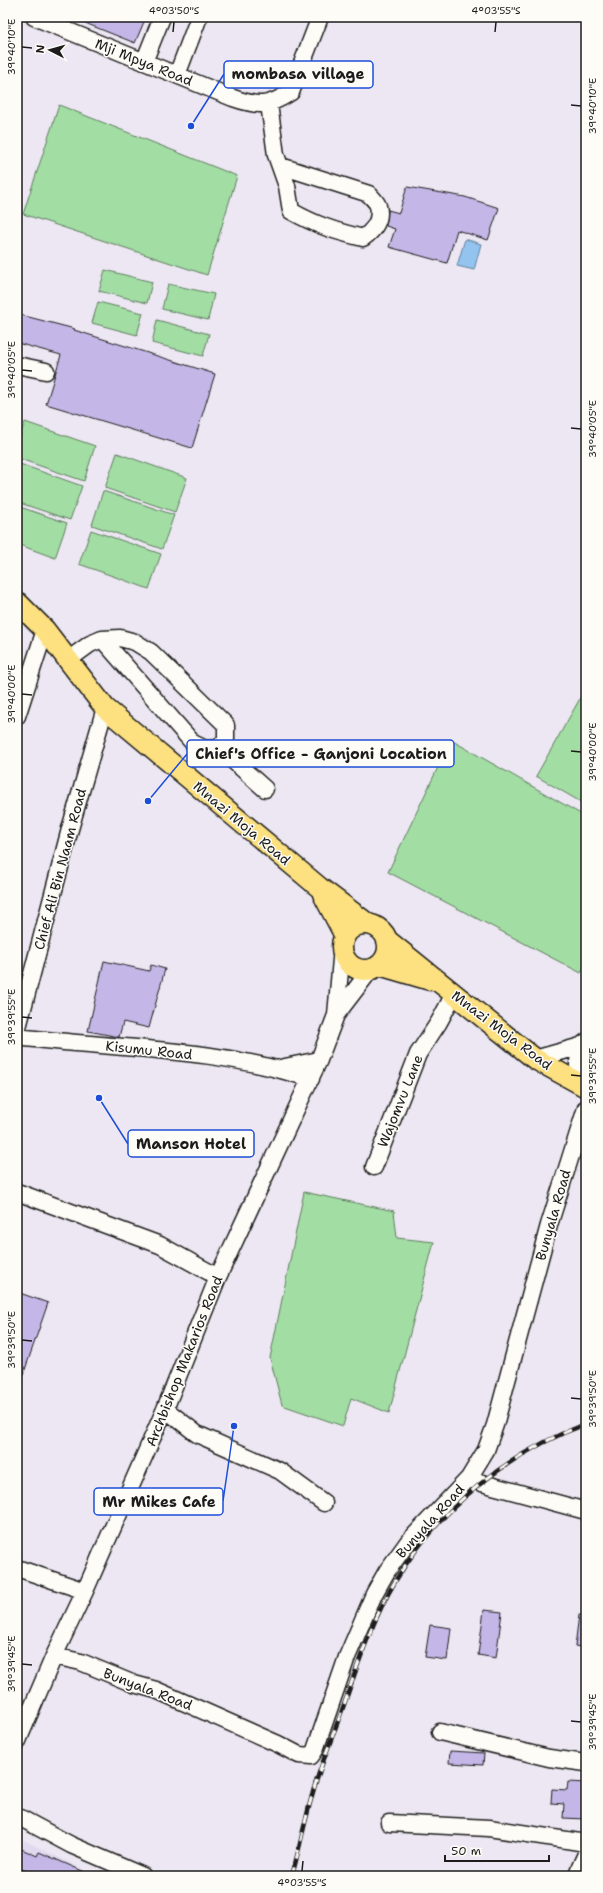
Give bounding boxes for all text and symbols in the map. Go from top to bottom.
text: 4°03'50"S [149,4,200,17]
text: 4°03'55"S [471,4,521,17]
text: 39°40'10"E [5,19,18,75]
north arrow [30,30,70,70]
street label: Mji Mpya Road [93,34,196,90]
text: N [33,44,48,54]
callout: mombasa village [224,61,373,88]
text: mombasa village [232,64,364,84]
text: 39°40'10"E [586,78,599,134]
text: 39°40'05"E [5,341,18,399]
text: 39°40'05"E [586,400,599,458]
text: 39°40'00"E [5,664,18,724]
text: 39°40'00"E [586,722,599,782]
callout: Chief's Office - Ganjoni Location [187,740,454,767]
text: Chief's Office - Ganjoni Location [195,744,447,764]
street label: Mnazi Moja Road [190,777,294,869]
street label: Chief Ali Bin Naam Road [30,786,90,952]
street label: Mnazi Moja Road [448,986,556,1074]
text: 39°39'55"E [5,989,18,1045]
street label: Kisumu Road [105,1036,193,1064]
text: 39°39'55"E [586,1048,599,1104]
street label: Wajomvu Lane [373,1052,427,1150]
callout: Manson Hotel [128,1130,254,1157]
text: Manson Hotel [136,1134,246,1154]
street label: Bunyala Road [531,1167,575,1263]
street label: Archbishop Makarios Road [141,1273,227,1449]
text: 39°39'50"E [5,1311,18,1369]
text: 39°39'50"E [586,1370,599,1428]
street label: Bunyala Road [392,1480,468,1562]
callout: Mr Mikes Cafe [94,1488,223,1515]
text: Mr Mikes Cafe [102,1492,216,1512]
text: 39°39'45"E [5,1635,18,1693]
street label: Bunyala Road [101,1664,195,1714]
text: 39°39'45"E [586,1693,599,1751]
scale bar [445,1837,549,1863]
text: 50 m [451,1843,481,1859]
text: 4°03'55"S [277,1876,327,1889]

